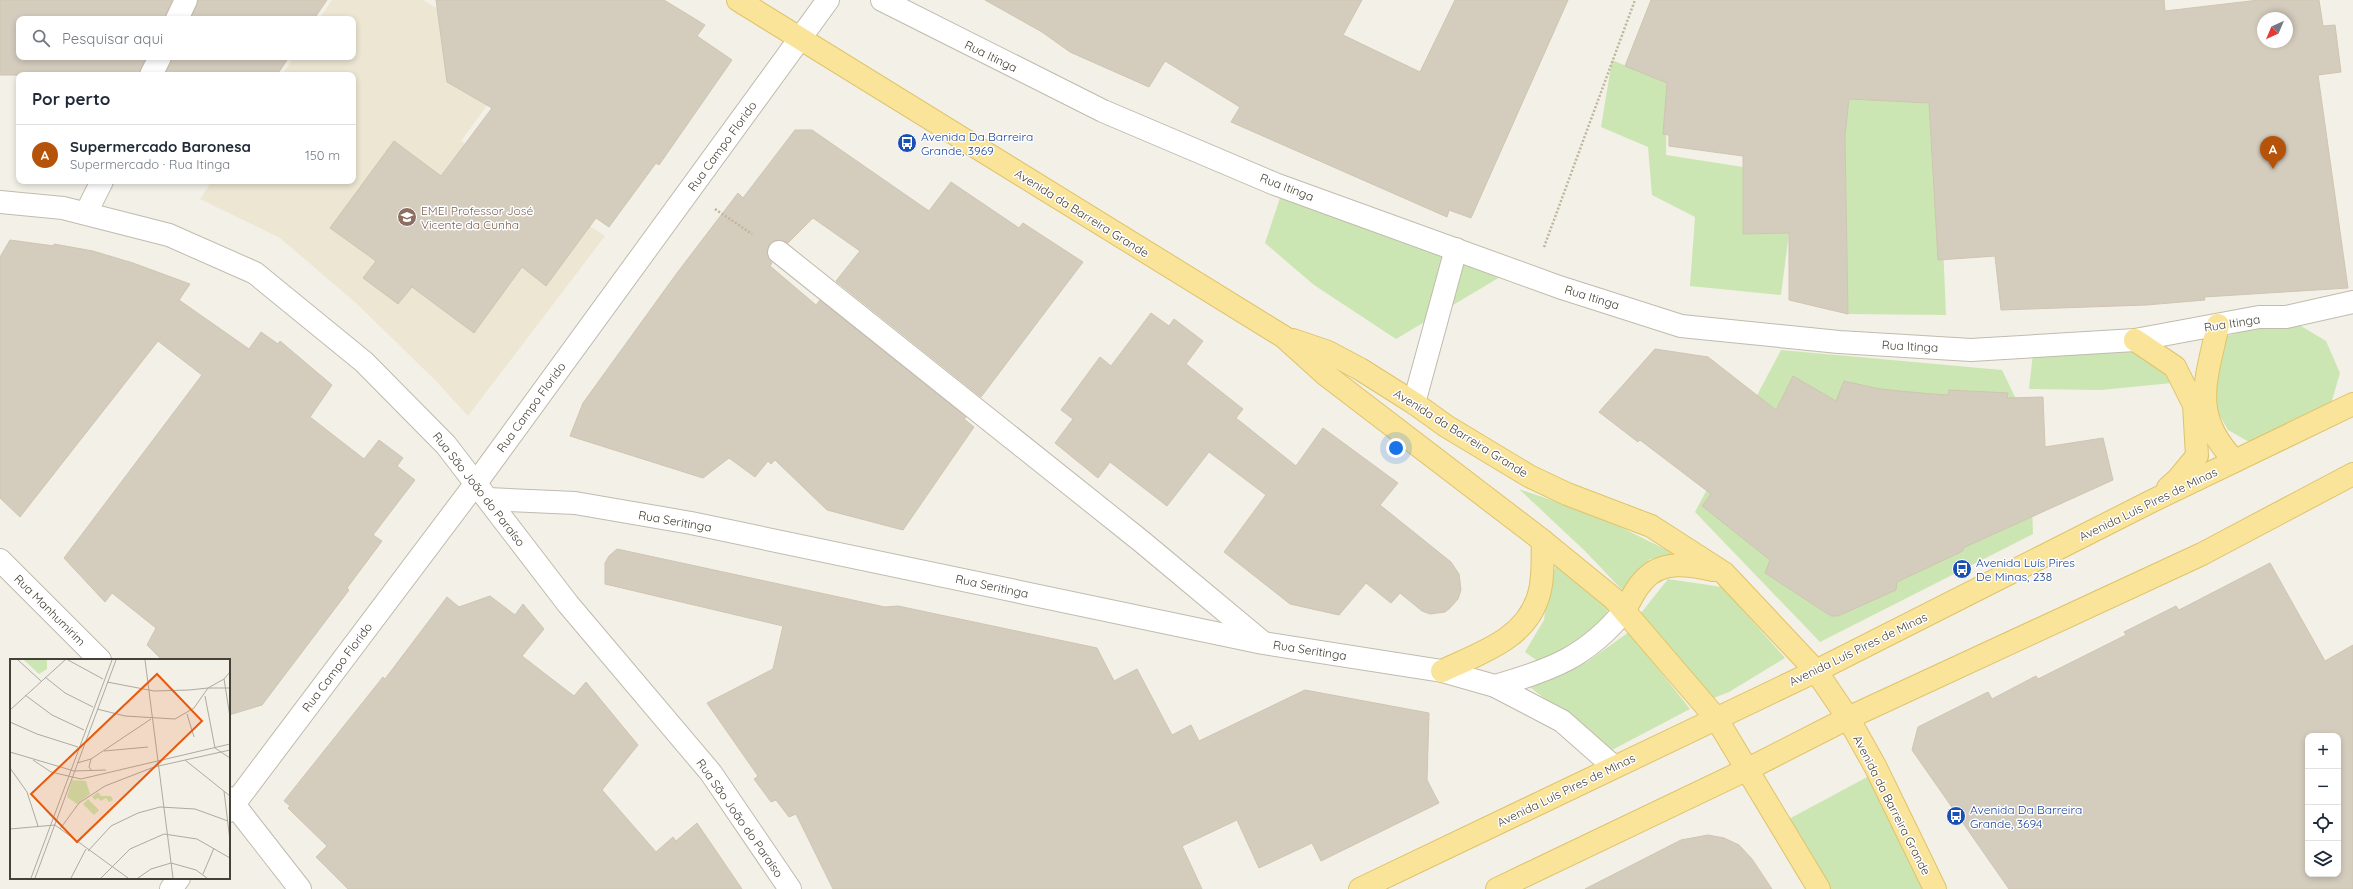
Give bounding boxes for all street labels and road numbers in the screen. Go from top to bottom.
street label: Rua Itinga [962,37,1020,75]
street label: Rua Campo Florido [684,98,760,194]
street label: Avenida da Barreira Grande [1012,166,1152,261]
street label: Rua Itinga [1258,170,1316,204]
street label: Rua Itinga [1563,282,1621,312]
street label: Rua Itinga [2203,311,2261,335]
street label: Rua Itinga [1881,337,1939,355]
street label: Rua Campo Florido [493,359,569,455]
street label: Avenida da Barreira Grande [1391,386,1531,481]
street label: Rua São João do Paraíso [430,429,528,549]
street label: Avenida Luís Pires de Minas [2076,464,2220,544]
street label: Rua Seritinga [637,507,713,535]
street label: Rua Manhumirim [11,571,89,649]
street label: Rua Seritinga [954,571,1030,601]
street label: Avenida Luís Pires de Minas [1786,609,1930,689]
street label: Rua Campo Florido [299,620,375,714]
street label: Rua Seritinga [1272,637,1348,663]
street label: Avenida da Barreira Grande [1850,732,1934,878]
street label: Avenida Luís Pires de Minas [1494,750,1638,830]
street label: Rua São João do Paraíso [693,756,787,880]

